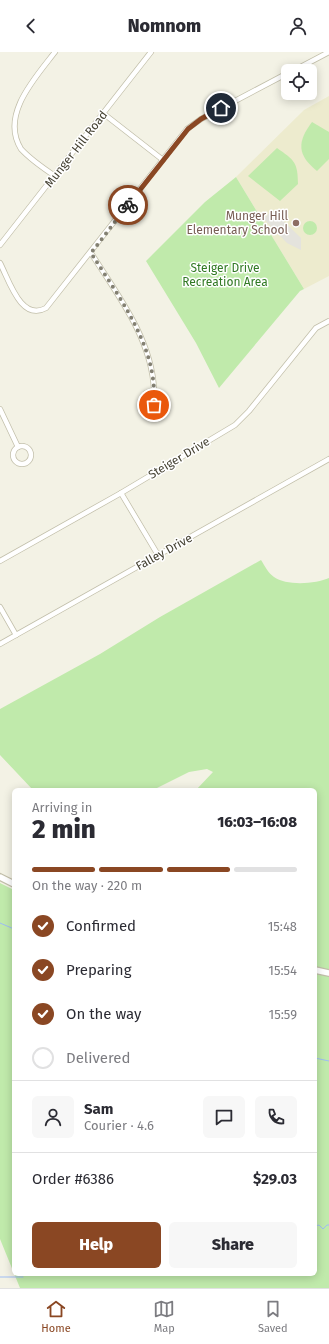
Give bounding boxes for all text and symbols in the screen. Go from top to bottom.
icon: back [20,15,42,37]
text: Nomnom [128,15,201,37]
icon: person [287,15,309,37]
map controls [281,64,317,100]
button: locate [281,64,317,100]
pin [204,91,238,125]
icon: home [210,97,232,119]
street label: Munger Hill Road [42,108,110,190]
courier [108,185,148,225]
icon: bike [117,194,139,216]
place label: Munger Hill Elementary School [186,209,288,237]
marker: Munger Hill Elementary School [291,218,301,228]
park label: Steiger Drive Recreation Area [182,261,268,289]
pin [137,388,171,422]
icon: bag [143,394,165,416]
street label: Steiger Drive [146,434,212,482]
street label: Falley Drive [133,531,195,573]
text: Arriving in [32,800,92,815]
text: 16:03–16:08 [217,813,297,831]
text: 2 min [32,814,96,845]
text: On the way · 220 m [32,878,142,893]
icon: check [32,915,54,937]
text: Confirmed [66,917,136,935]
text: 15:48 [268,919,297,934]
icon: check [32,959,54,981]
text: Preparing [66,961,131,979]
text: 15:54 [268,963,297,978]
icon: check [32,1003,54,1025]
text: On the way [66,1005,141,1023]
text: 15:59 [269,1007,297,1022]
text: Delivered [66,1049,130,1067]
button: person [32,1096,74,1138]
button: chat [203,1096,245,1138]
button: phone [255,1096,297,1138]
text: Sam [84,1100,113,1118]
text: Courier · 4.6 [84,1118,154,1133]
text: Order #6386 [32,1170,114,1188]
text: $29.03 [253,1170,297,1188]
button: Help [32,1222,161,1268]
button: Share [169,1222,297,1268]
tab: Home [41,1298,71,1335]
tab: Map [153,1298,175,1335]
tab: Saved [258,1298,288,1335]

